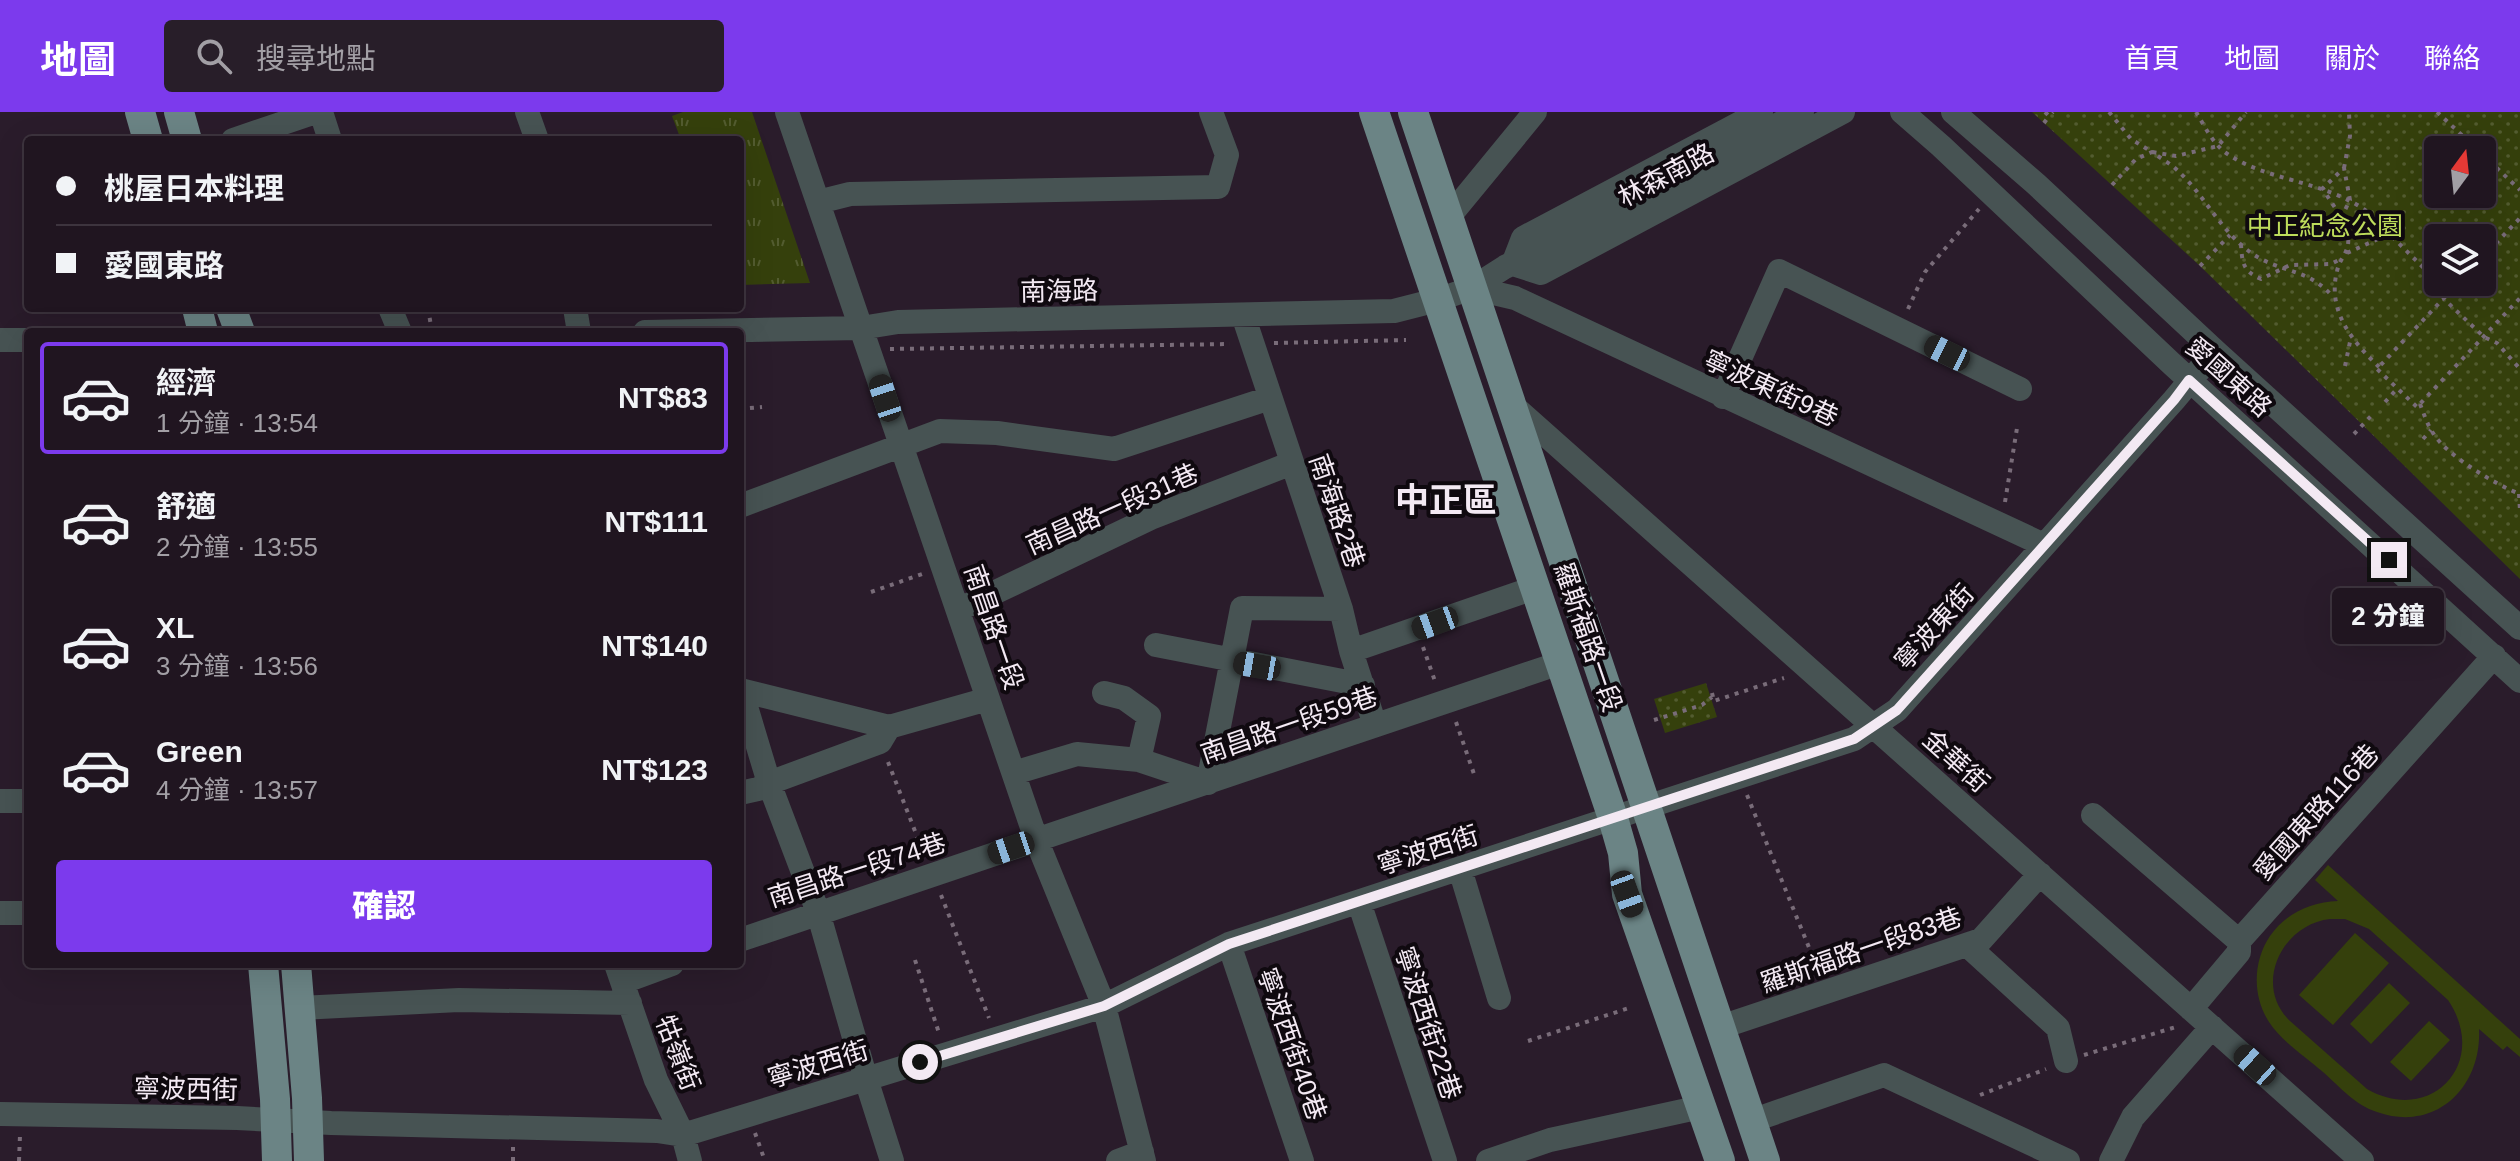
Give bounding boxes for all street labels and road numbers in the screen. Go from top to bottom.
street label: 林森南路 [1613,137,1719,213]
street label: 南海路 [1020,275,1098,307]
street label: 愛國東路 [2180,331,2278,423]
street label: 寧波東街9巷 [1699,344,1843,432]
street label: 南海路2巷 [1304,450,1370,572]
street label: 南昌路一段31巷 [1021,458,1203,560]
street label: 羅斯福路一段 [1548,558,1628,716]
street label: 南昌路一段 [959,561,1029,693]
street label: 寧波東街 [1888,578,1980,676]
street label: 南昌路一段59巷 [1197,681,1381,769]
street label: 金華街 [1917,724,1995,798]
street label: 愛國東路116巷 [2247,738,2385,886]
street label: 寧波西街 [1374,820,1482,880]
street label: 南昌路一段74巷 [764,827,950,913]
street label: 羅斯福路一段83巷 [1756,901,1966,999]
street label: 寧波西街22巷 [1389,943,1467,1103]
street label: 寧波西街40巷 [1252,964,1332,1124]
street label: 牯嶺街 [650,1011,706,1095]
street label: 寧波西街 [764,1034,872,1094]
street label: 寧波西街 [134,1073,238,1105]

